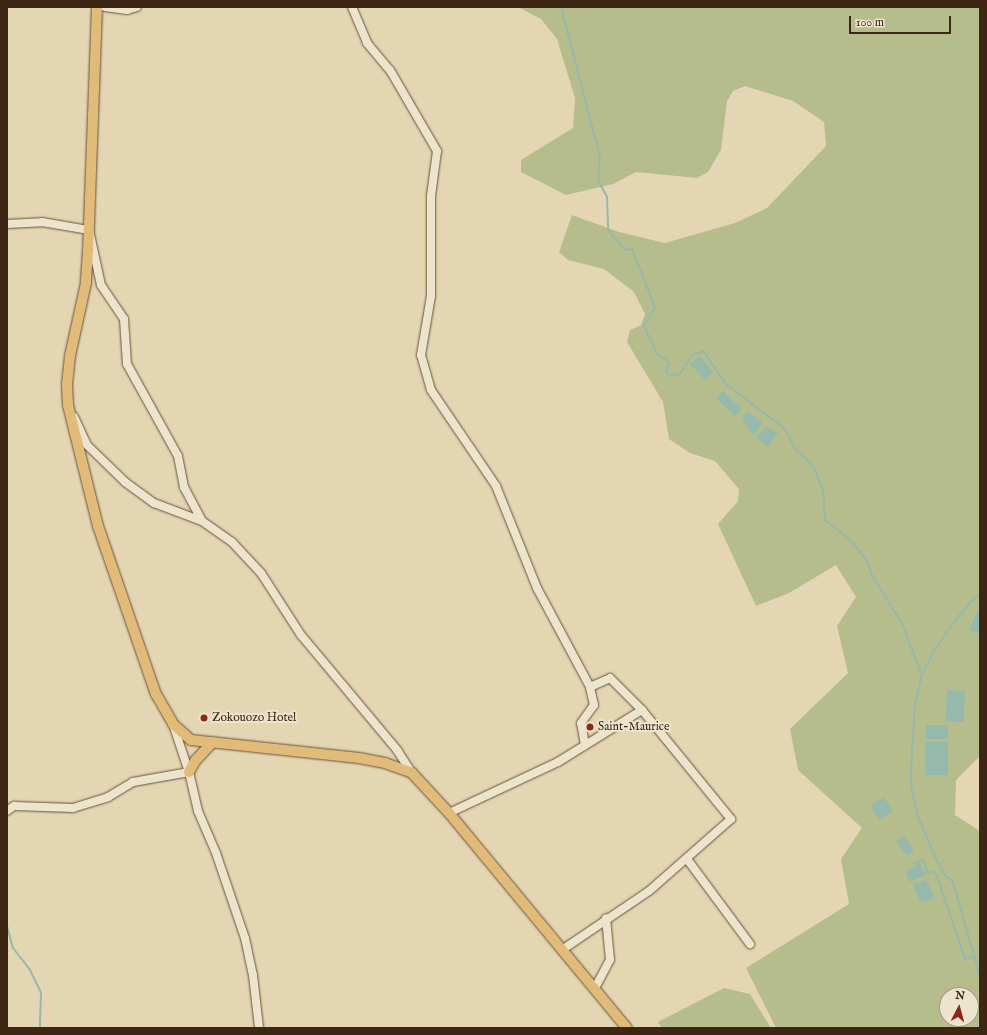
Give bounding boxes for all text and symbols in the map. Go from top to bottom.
scale bar [851,8,953,34]
text: 100 m [856,15,884,30]
place label: Zokouozo Hotel [212,711,296,725]
marker: Zokouozo Hotel [199,713,209,723]
place label: Saint-Maurice [598,720,670,734]
marker: Saint-Maurice [585,722,595,732]
north arrow [939,987,979,1027]
text: N [955,989,966,1004]

